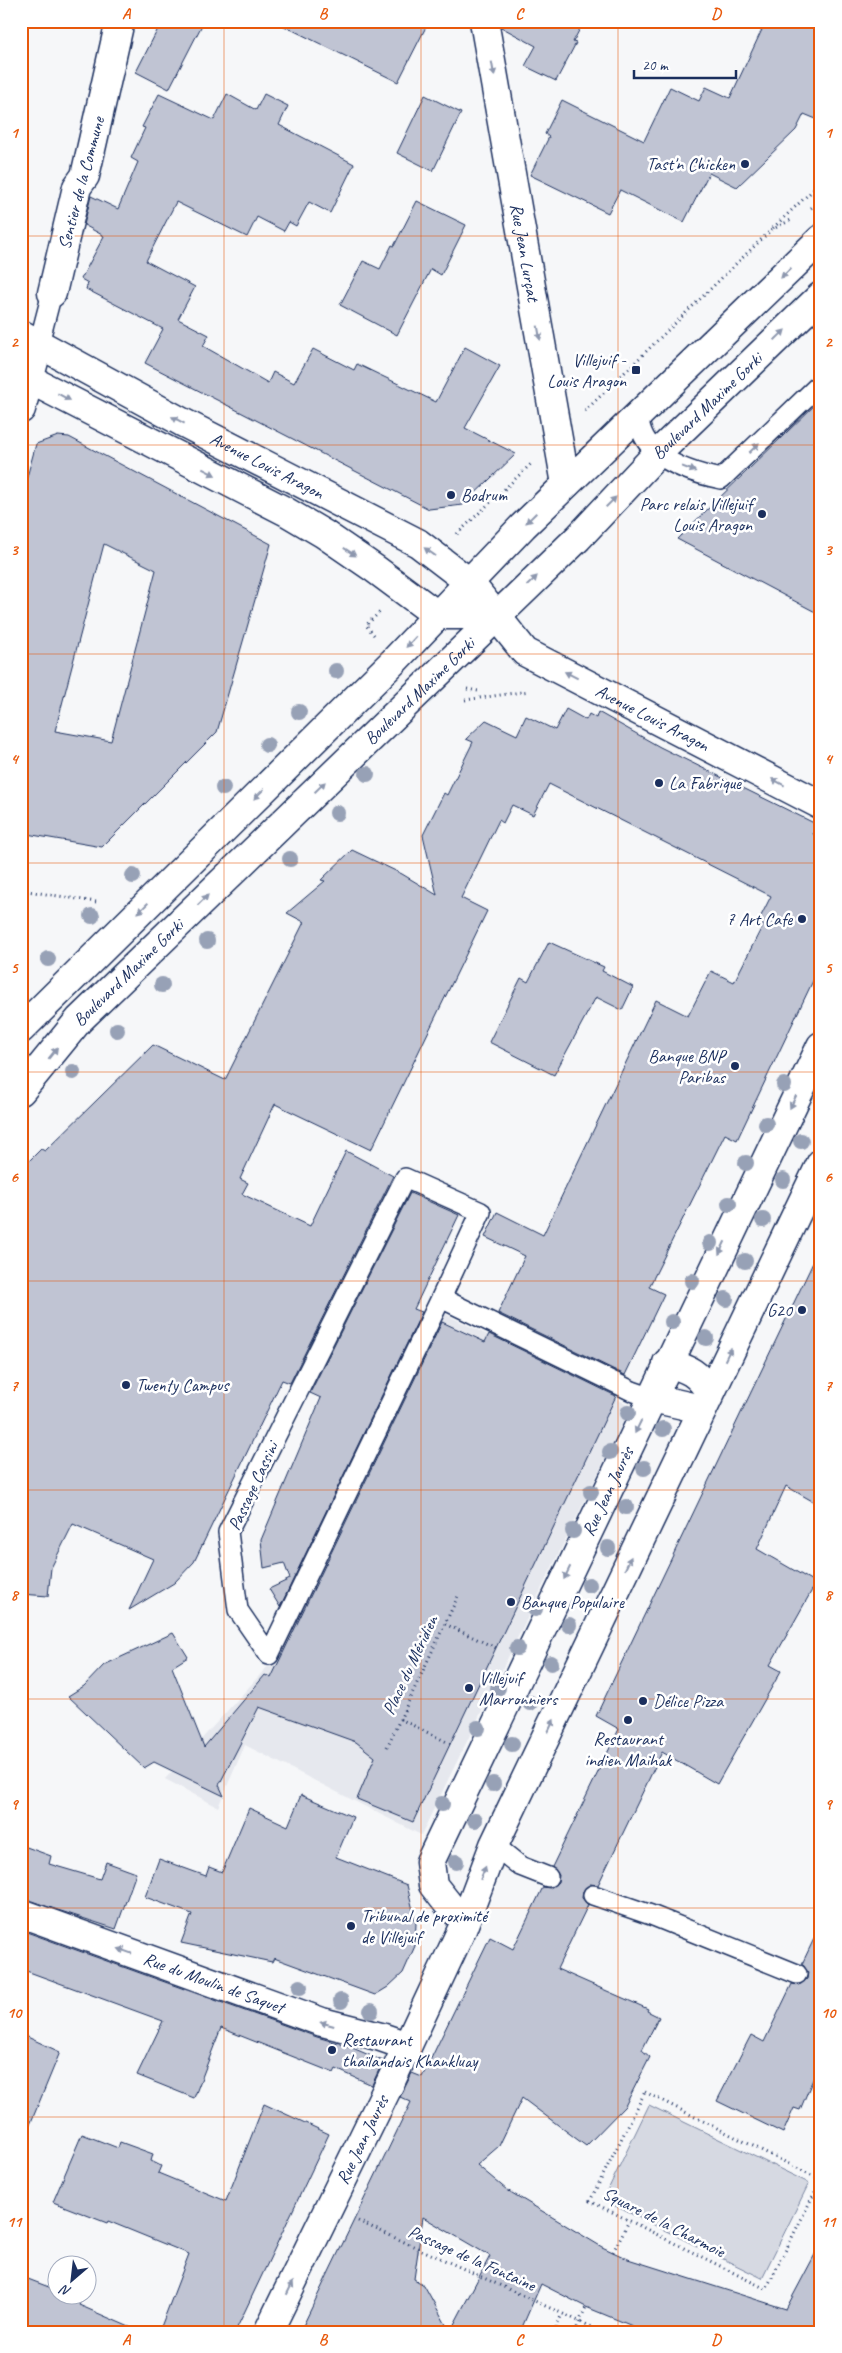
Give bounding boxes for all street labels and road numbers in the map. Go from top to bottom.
street label: Sentier de la Commune [53,113,110,251]
street label: Rue Jean Lurçat [506,202,545,305]
street label: Boulevard Maxime Gorki [647,346,768,464]
street label: Avenue Louis Aragon [207,427,328,504]
street label: Boulevard Maxime Gorki [360,631,481,749]
street label: Avenue Louis Aragon [592,679,714,757]
street label: Boulevard Maxime Gorki [68,913,190,1031]
street label: Passage Cassini [223,1436,284,1534]
street label: Rue Jean Jaurès [577,1442,639,1539]
street label: Place du Méridien [377,1611,443,1718]
street label: Rue du Moulin de Saquet [141,1947,290,2019]
street label: Rue Jean Jaurès [331,2090,394,2188]
street label: Square de la Charmoie [599,2182,730,2263]
street label: Passage de la Fontaine [405,2220,540,2296]

